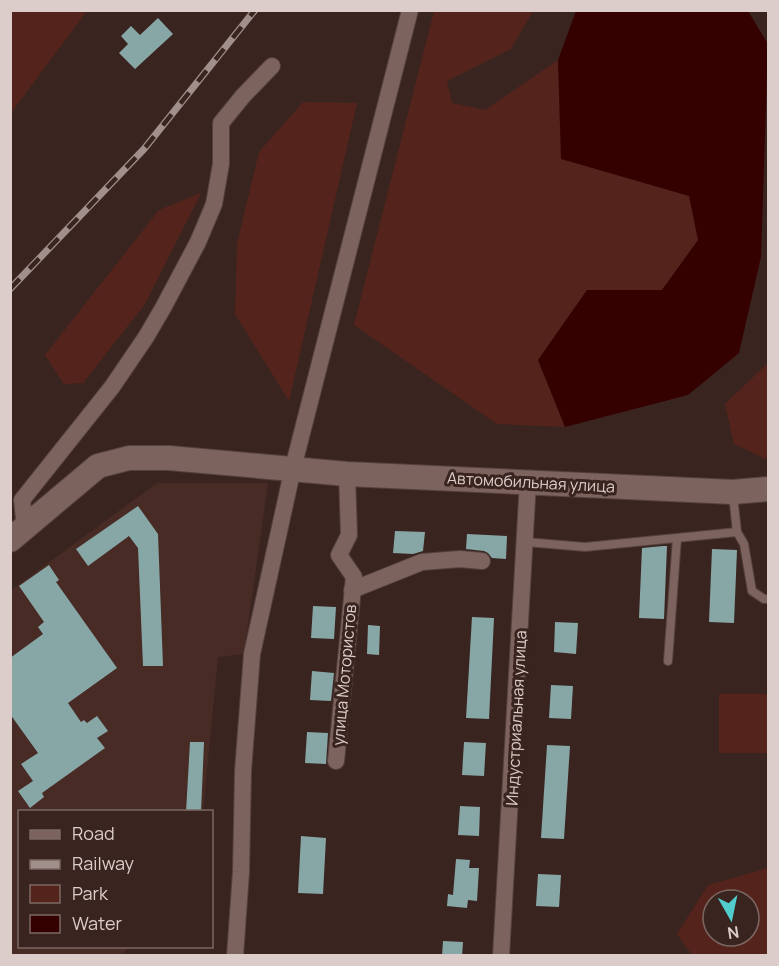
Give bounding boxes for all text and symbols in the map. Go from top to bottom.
street label: Автомобильная улица [446,467,616,497]
street label: улица Мотористов [327,603,361,747]
street label: Индустриальная улица [500,630,532,806]
legend [18,810,213,948]
text: Road [72,821,115,845]
text: Railway [72,851,134,875]
text: Park [72,881,109,905]
north arrow [701,888,761,948]
text: Water [72,911,122,935]
text: N [726,921,741,945]

